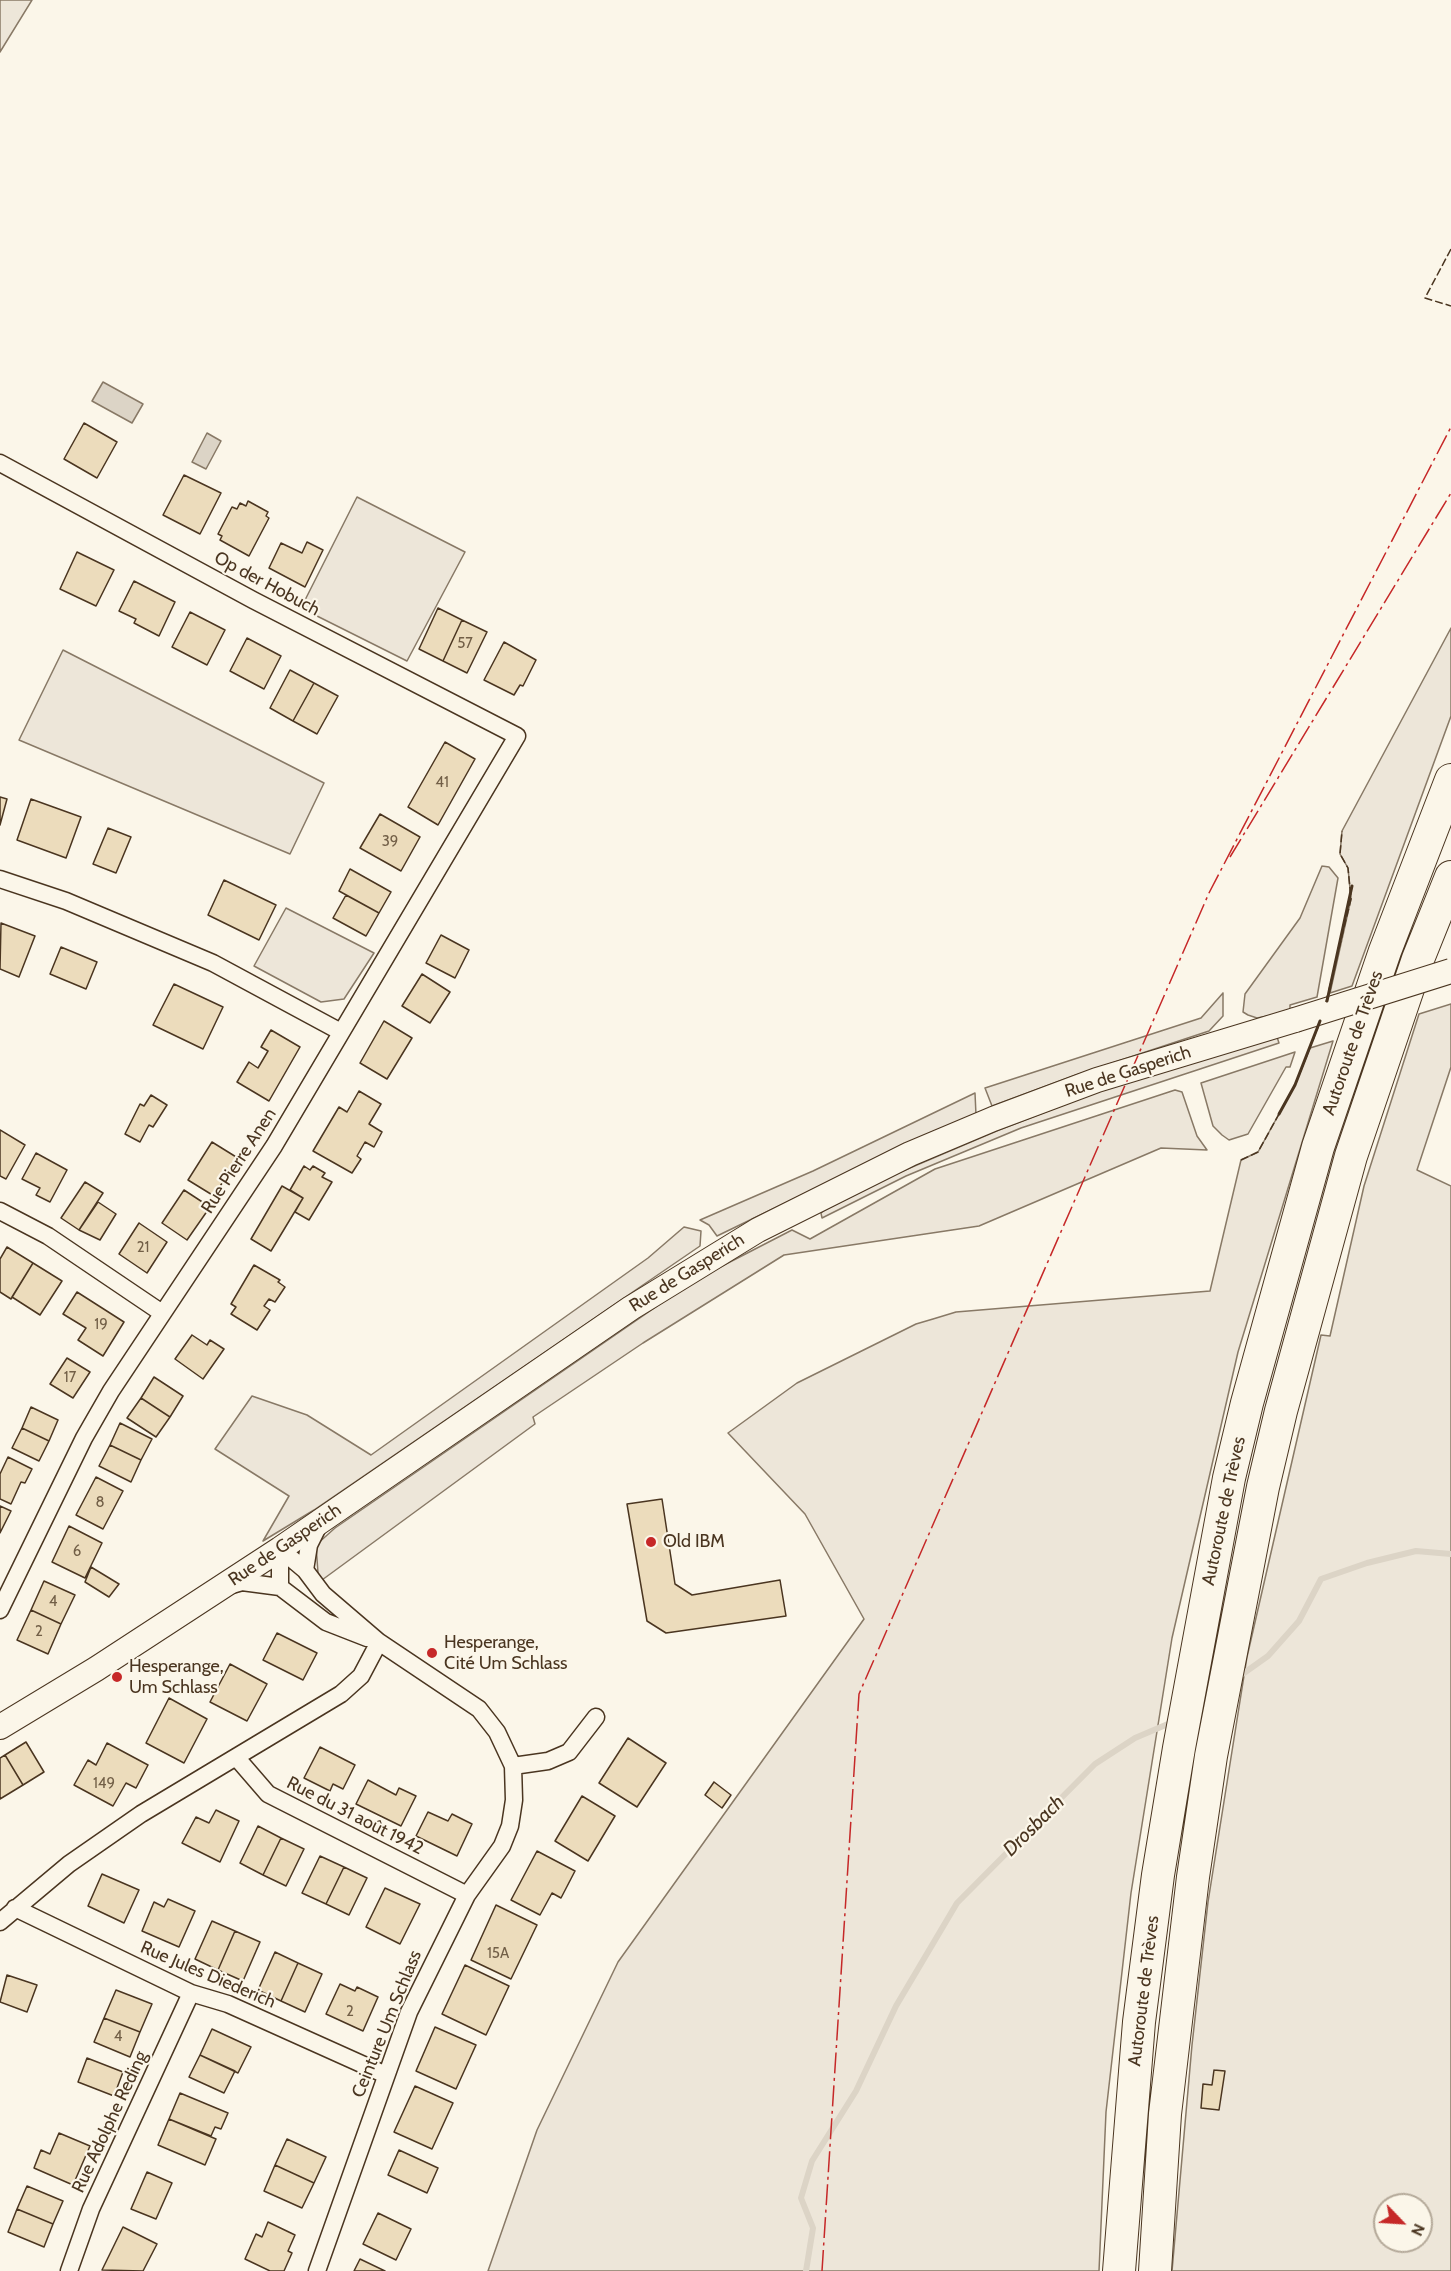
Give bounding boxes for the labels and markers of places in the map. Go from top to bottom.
place label: Old IBM [663,1531,725,1553]
marker: Old IBM [644,1535,658,1549]
place label: Hesperange, Cité Um Schlass [444,1632,568,1674]
marker: Hesperange, Cité Um Schlass [425,1646,439,1660]
place label: Hesperange, Um Schlass [129,1656,224,1698]
marker: Hesperange, Um Schlass [110,1670,124,1684]

